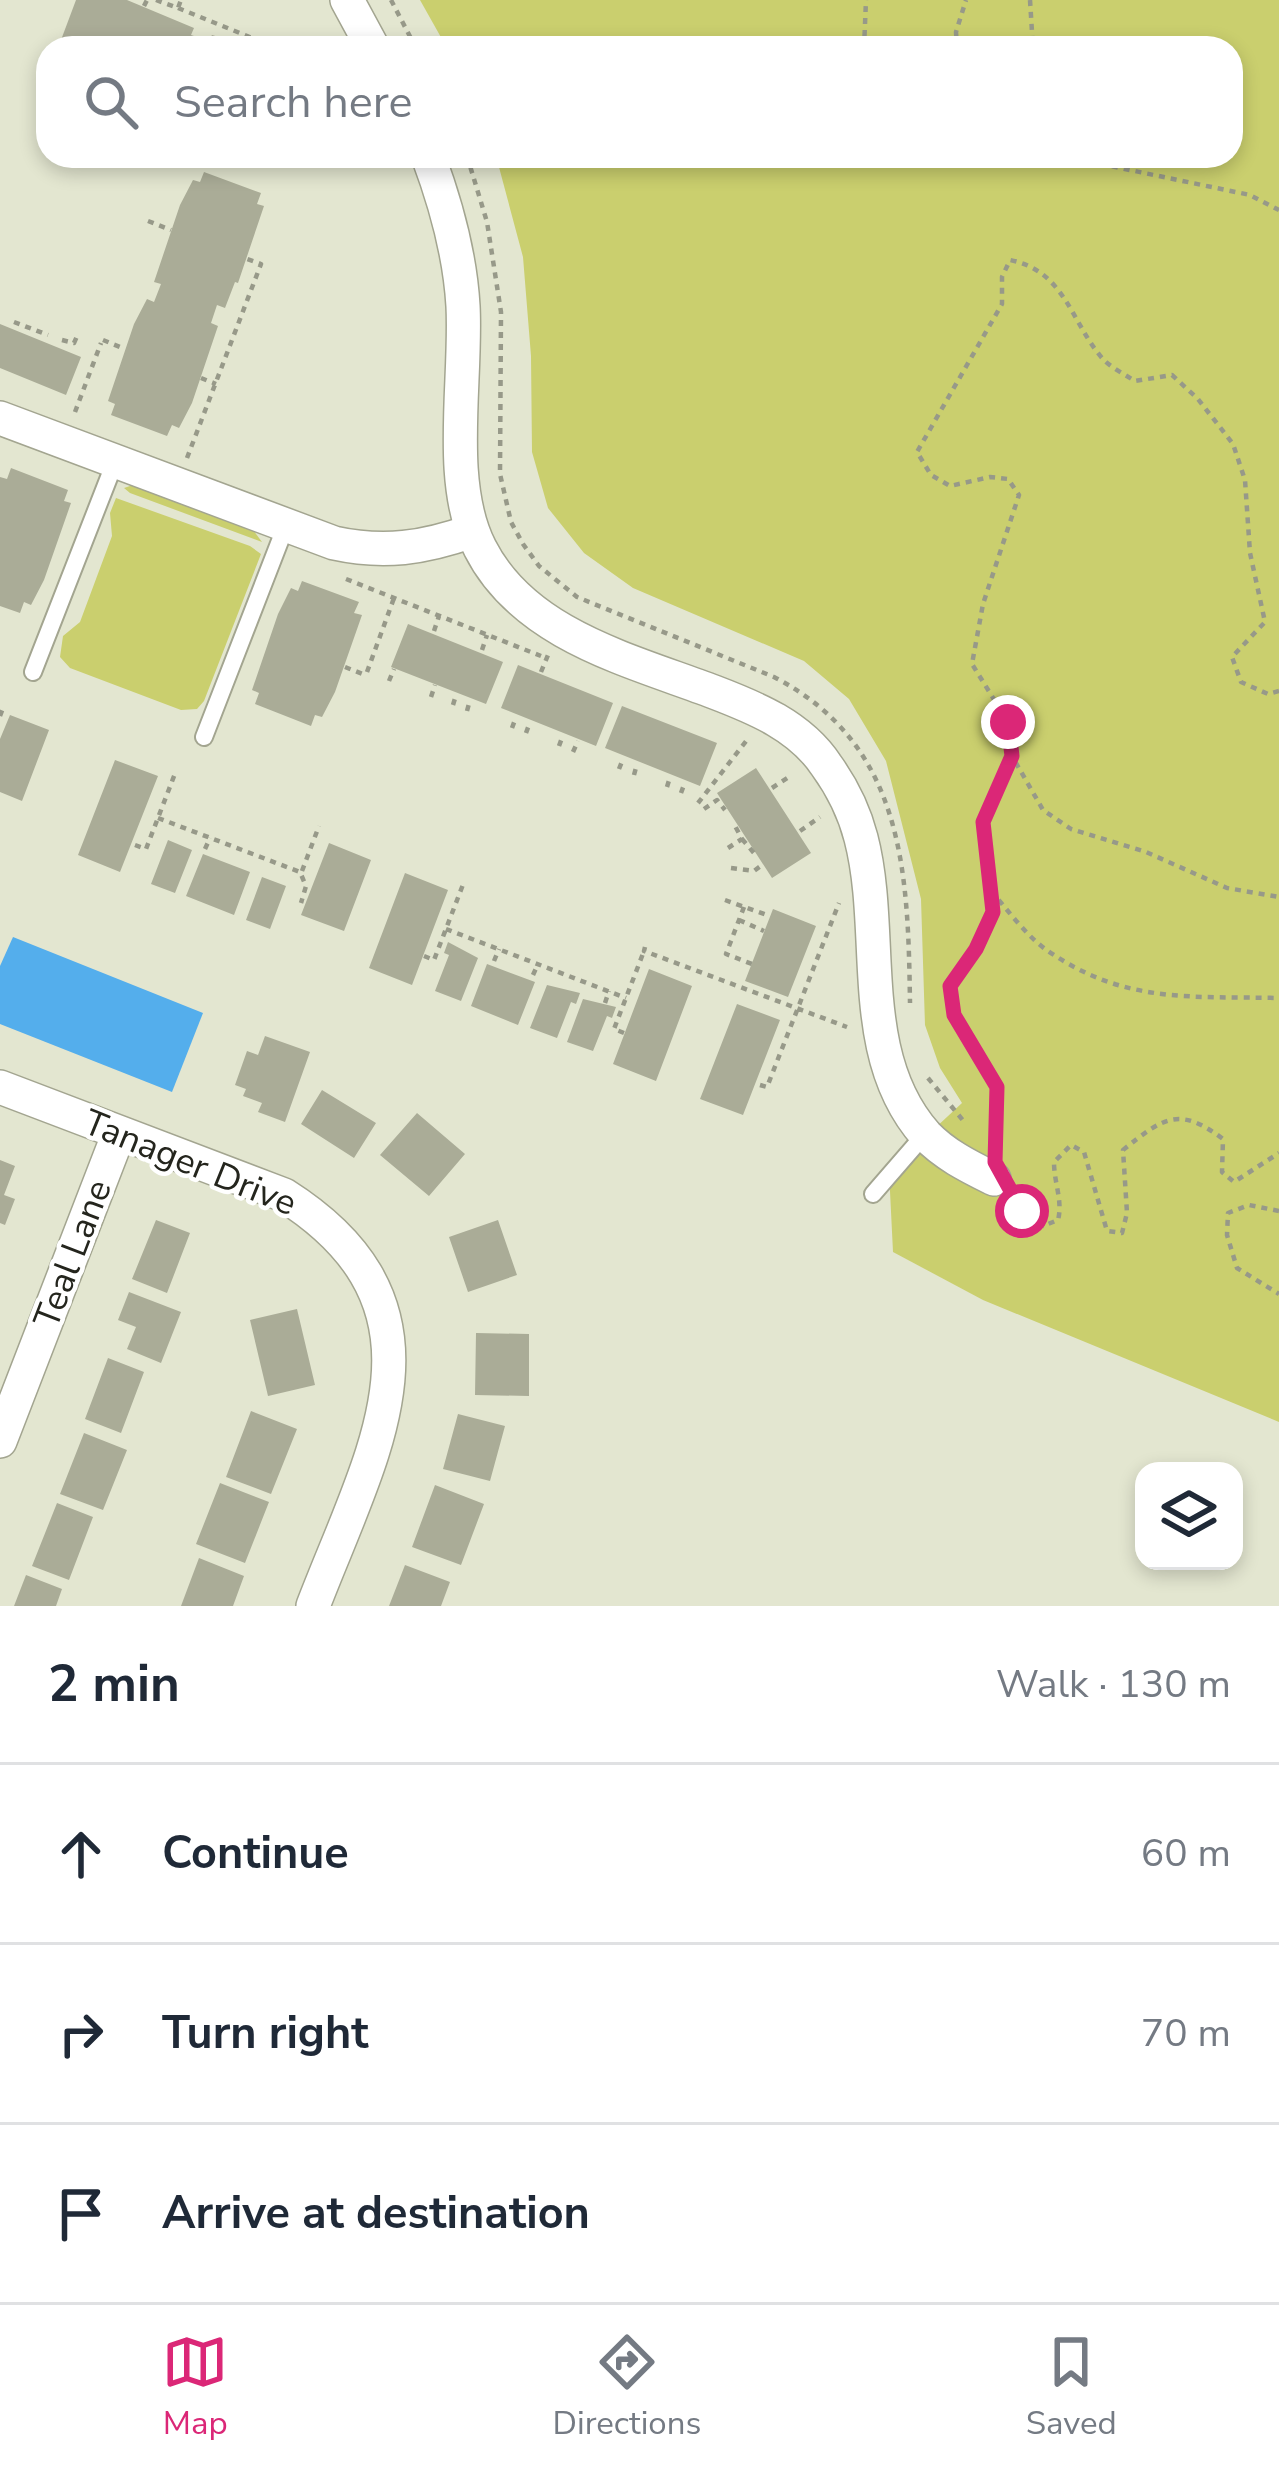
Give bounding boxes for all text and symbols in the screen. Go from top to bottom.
search box [36,36,1243,168]
icon: search [78,69,144,135]
text: Search here [174,72,413,133]
route end [981,695,1035,749]
street label: Tanager Drive [76,1098,304,1228]
street label: Teal Lane [22,1173,124,1335]
route start [995,1184,1049,1238]
map controls [1135,1462,1243,1570]
button: layers [1135,1462,1243,1570]
text: 2 min [48,1649,180,1719]
text: Walk · 130 m [996,1658,1231,1711]
icon: ahead [48,1821,114,1887]
text: Continue [162,1823,349,1884]
text: 60 m [1141,1827,1231,1880]
icon: right [48,2001,114,2067]
text: Turn right [162,2003,369,2064]
text: 70 m [1141,2007,1231,2060]
icon: arrive [48,2181,114,2247]
text: Arrive at destination [162,2183,590,2244]
tab: Map [162,2329,228,2446]
tab: Directions [553,2329,701,2446]
tab: Saved [1026,2329,1117,2446]

